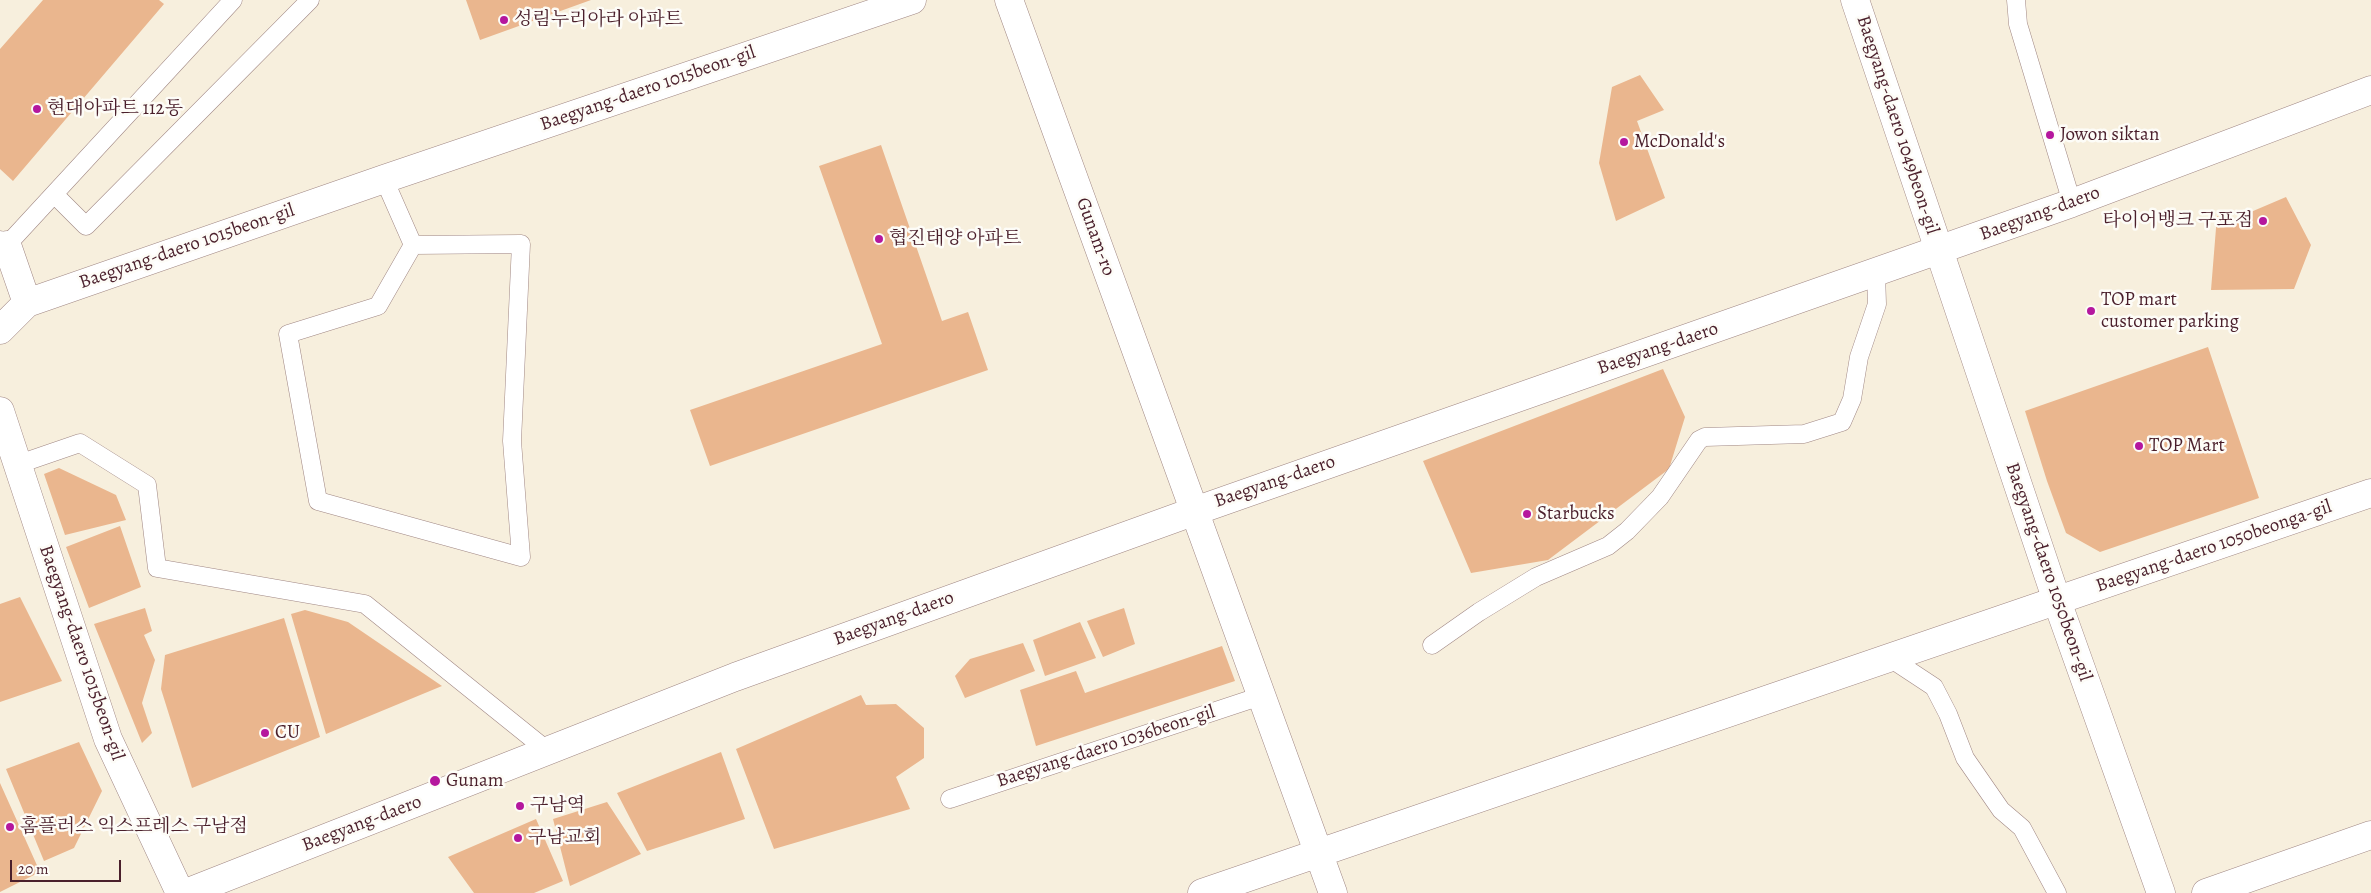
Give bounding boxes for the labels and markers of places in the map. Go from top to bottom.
place label: 성림누리아라 아파트 [514,9,683,31]
marker: 성림누리아라 아파트 [498,14,510,26]
place label: 현대아파트 112동 [47,98,183,120]
marker: 현대아파트 112동 [31,103,43,115]
place label: Jowon siktan [2060,124,2159,146]
marker: Jowon siktan [2044,129,2056,141]
place label: McDonald's [1634,131,1725,153]
marker: McDonald's [1618,136,1630,148]
place label: 타이어뱅크 구포점 [2102,210,2253,232]
marker: 타이어뱅크 구포점 [2257,215,2269,227]
place label: 협진태양 아파트 [889,228,1021,250]
marker: 협진태양 아파트 [873,233,885,245]
place label: TOP mart customer parking [2101,289,2239,333]
marker: TOP mart customer parking [2085,305,2097,317]
place label: TOP Mart [2149,435,2225,457]
marker: TOP Mart [2133,440,2145,452]
place label: Starbucks [1537,503,1615,525]
marker: Starbucks [1521,508,1533,520]
place label: CU [275,722,300,744]
marker: CU [259,727,271,739]
place label: Gunam [446,770,504,792]
marker: Gunam [428,774,442,788]
place label: 구남역 [530,795,585,817]
marker: 구남역 [514,800,526,812]
place label: 홈플러스 익스프레스 구남점 [20,816,248,838]
marker: 홈플러스 익스프레스 구남점 [4,821,16,833]
place label: 구남교회 [528,827,601,849]
marker: 구남교회 [512,832,524,844]

